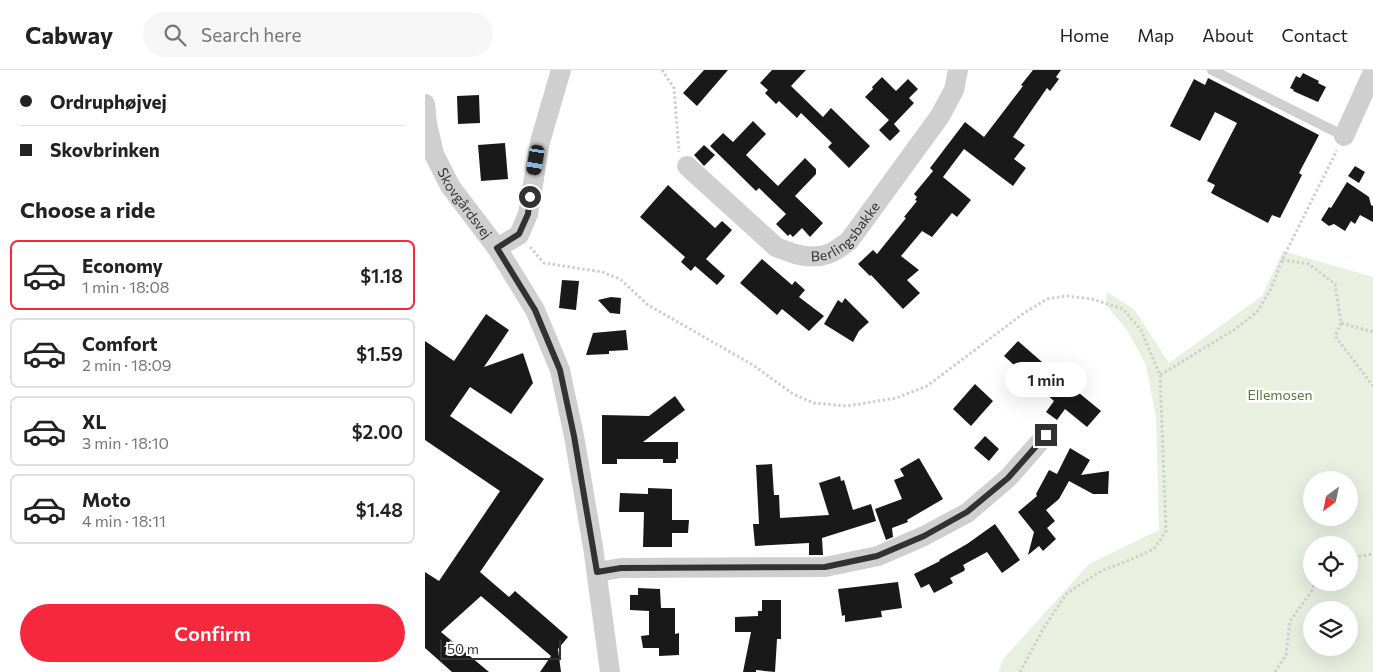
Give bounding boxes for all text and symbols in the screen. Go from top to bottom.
search box [143,12,493,57]
text: Cabway [25,20,113,49]
icon: search [161,21,189,49]
text: Search here [201,23,302,46]
text: Home [1060,24,1109,46]
text: Map [1137,24,1174,46]
text: About [1202,24,1254,46]
text: Contact [1282,24,1348,46]
text: Ordruphøjvej [50,90,167,113]
text: Skovbrinken [50,138,160,161]
car [526,144,545,176]
street label: Skovgårdsvej [434,165,496,242]
route start [519,186,541,208]
text: Choose a ride [20,196,155,223]
street label: Berlingsbakke [810,198,883,265]
icon: car [22,253,67,298]
text: Economy [82,254,163,277]
text: $1.18 [360,264,403,287]
text: 1 min · 18:08 [82,277,170,296]
icon: car [22,331,67,376]
text: Comfort [82,332,158,355]
text: $1.59 [356,342,403,365]
text: 2 min · 18:09 [82,355,172,374]
callout: 1 min [1005,362,1087,398]
text: 1 min [1027,370,1065,389]
park label: Ellemosen [1247,386,1313,403]
icon: car [22,409,67,454]
text: XL [82,410,107,433]
text: $2.00 [352,420,403,443]
route end [1035,424,1057,446]
text: 3 min · 18:10 [82,433,169,452]
north arrow [1303,471,1357,526]
map controls [1303,471,1358,656]
icon: car [22,487,67,532]
text: Moto [82,488,131,511]
text: $1.48 [356,498,403,521]
text: 4 min · 18:11 [82,511,166,530]
button: locate [1303,536,1358,591]
button: layers [1303,601,1358,656]
button: Confirm [20,604,405,662]
scale bar [440,637,561,660]
text: 50 m [447,640,479,657]

